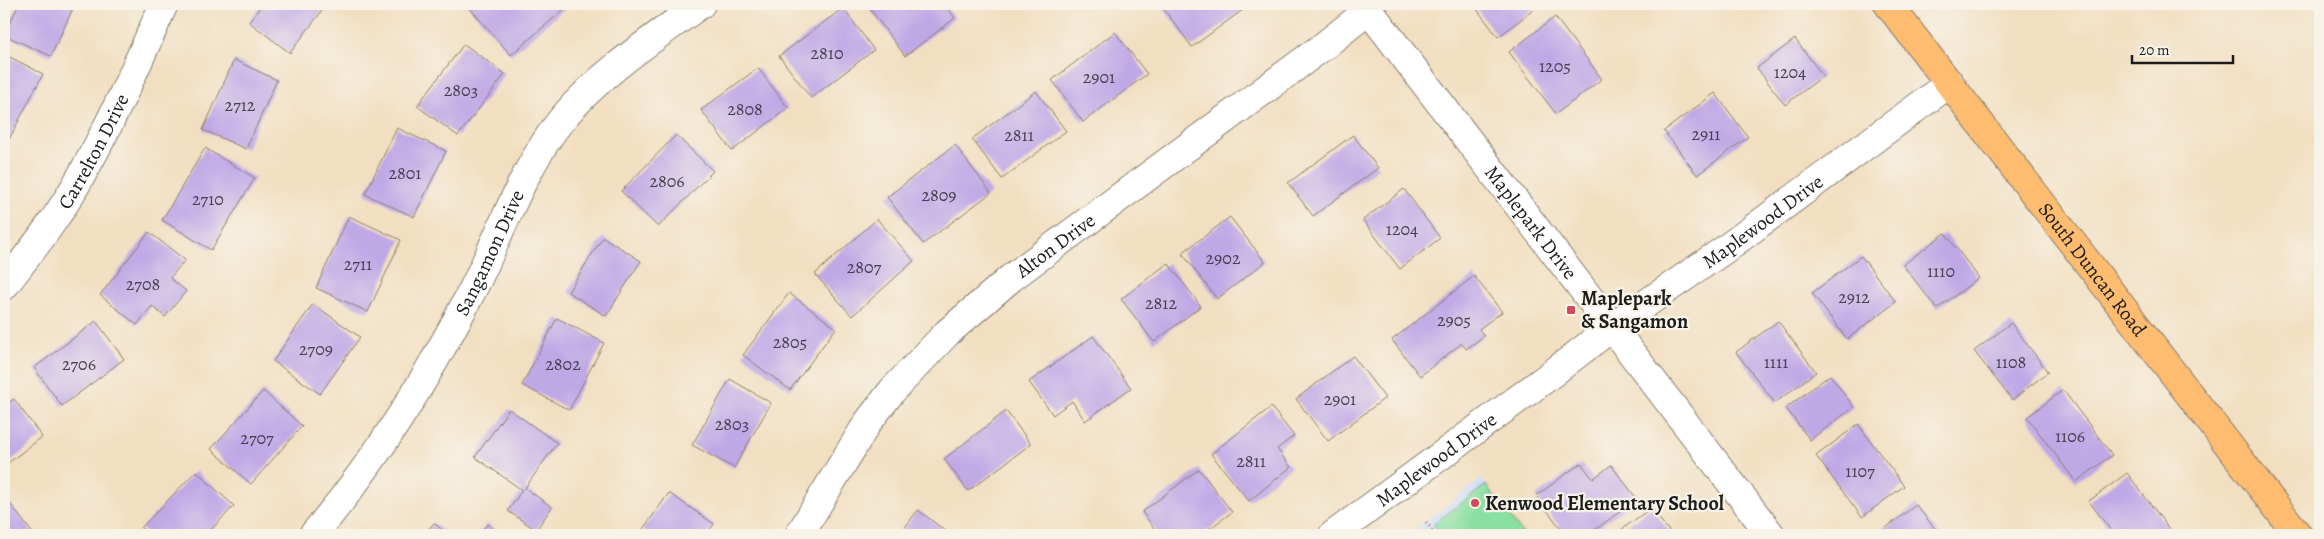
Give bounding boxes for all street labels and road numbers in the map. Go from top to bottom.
street label: Carrelton Drive [52,89,135,214]
street label: Maplepark Drive [1479,160,1583,285]
street label: Maplewood Drive [1697,168,1829,275]
street label: Sangamon Drive [449,185,531,321]
street label: South Duncan Road [2032,197,2153,342]
street label: Alton Drive [1009,207,1101,285]
street label: Maplewood Drive [1370,406,1502,513]

